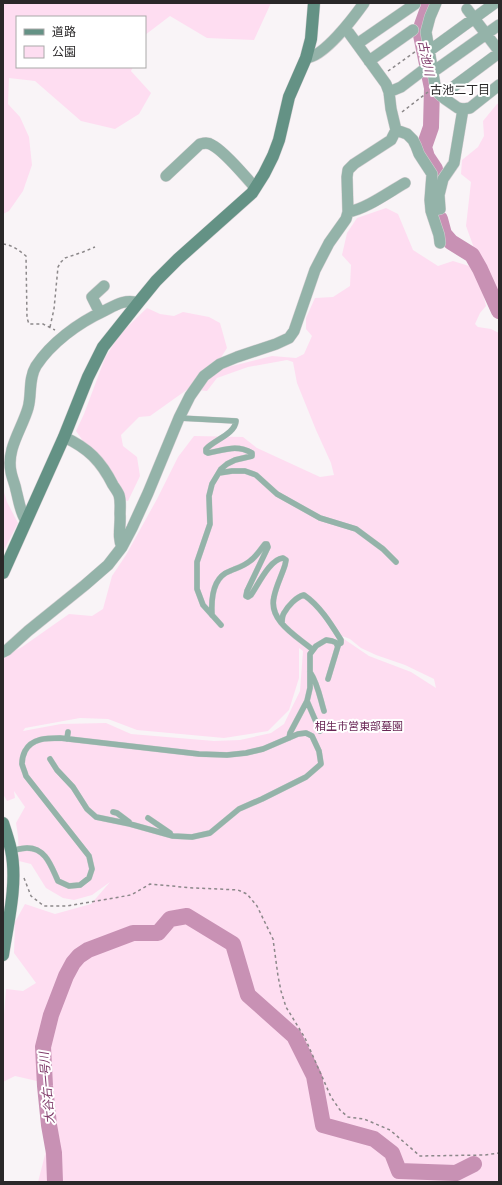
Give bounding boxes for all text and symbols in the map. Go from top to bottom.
legend [16,16,146,68]
text: 道路 [52,25,76,40]
water label: 古池川 [414,39,437,79]
text: 公園 [52,45,76,60]
district label: 古池二丁目 [430,83,490,98]
park label: 相生市営東部墓園 [315,720,403,733]
water label: 大谷右一号川 [37,1049,58,1124]

